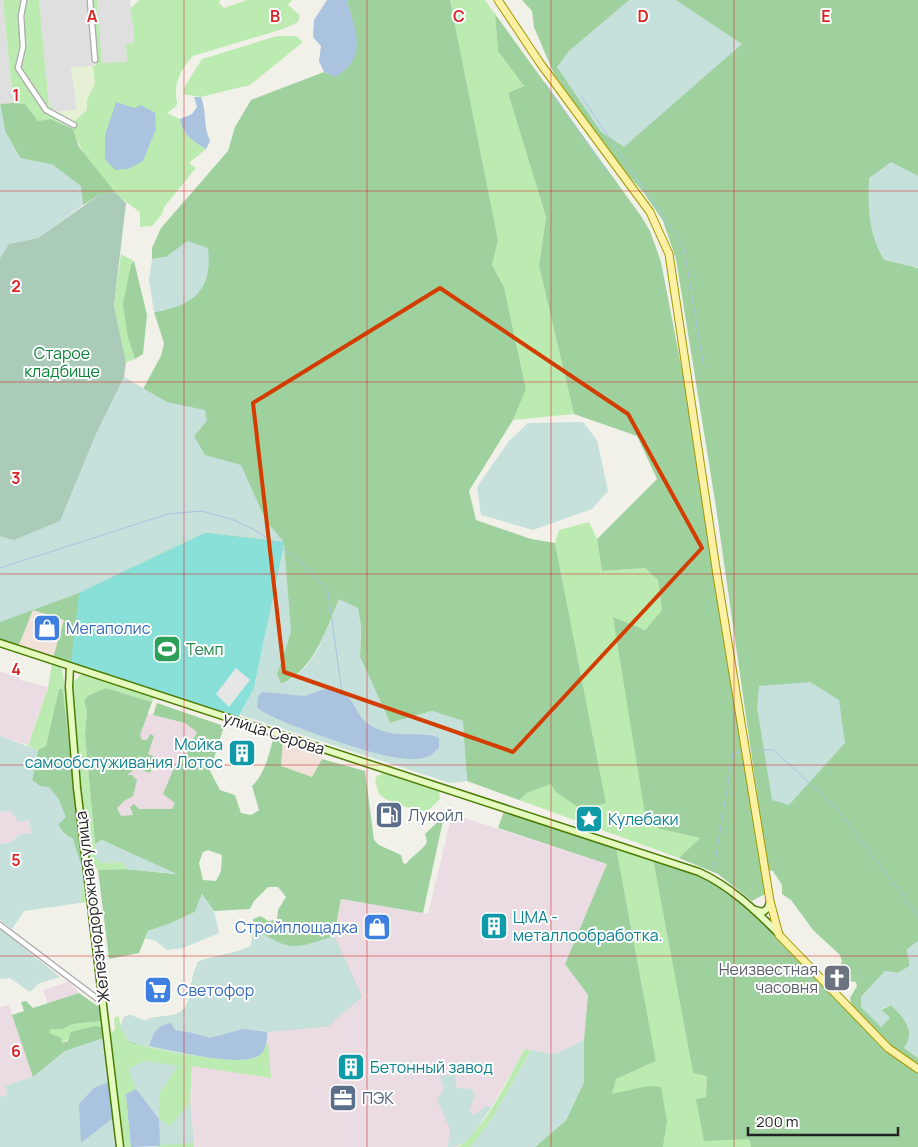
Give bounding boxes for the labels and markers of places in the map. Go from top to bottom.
shop icon: Мегаполис [32,613,62,643]
place label: Мегаполис [66,617,151,639]
sports icon: Темп [152,634,182,664]
place label: Темп [186,638,224,660]
place label: Мойка самообслуживания Лотос [25,733,223,773]
building icon: Мойка самообслуживания Лотос [227,738,257,768]
fuel station icon: Лукойл [374,800,404,830]
place label: Лукойл [408,804,463,826]
place icon: Кулебаки [574,804,604,834]
place label: Кулебаки [608,808,679,830]
place label: ЦМА - металлообработка. [513,906,663,946]
building icon: ЦМА - металлообработка. [479,911,509,941]
shop icon: Стройплощадка [362,912,392,942]
place label: Стройплощадка [235,916,358,938]
place label: Неизвестная часовня [719,958,818,998]
church icon: Неизвестная часовня [822,963,852,993]
supermarket icon: Светофор [143,975,173,1005]
place label: Светофор [177,979,254,1001]
building icon: Бетонный завод [336,1052,366,1082]
place label: Бетонный завод [370,1056,493,1078]
office icon: ПЭК [328,1083,358,1113]
place label: ПЭК [362,1087,394,1109]

